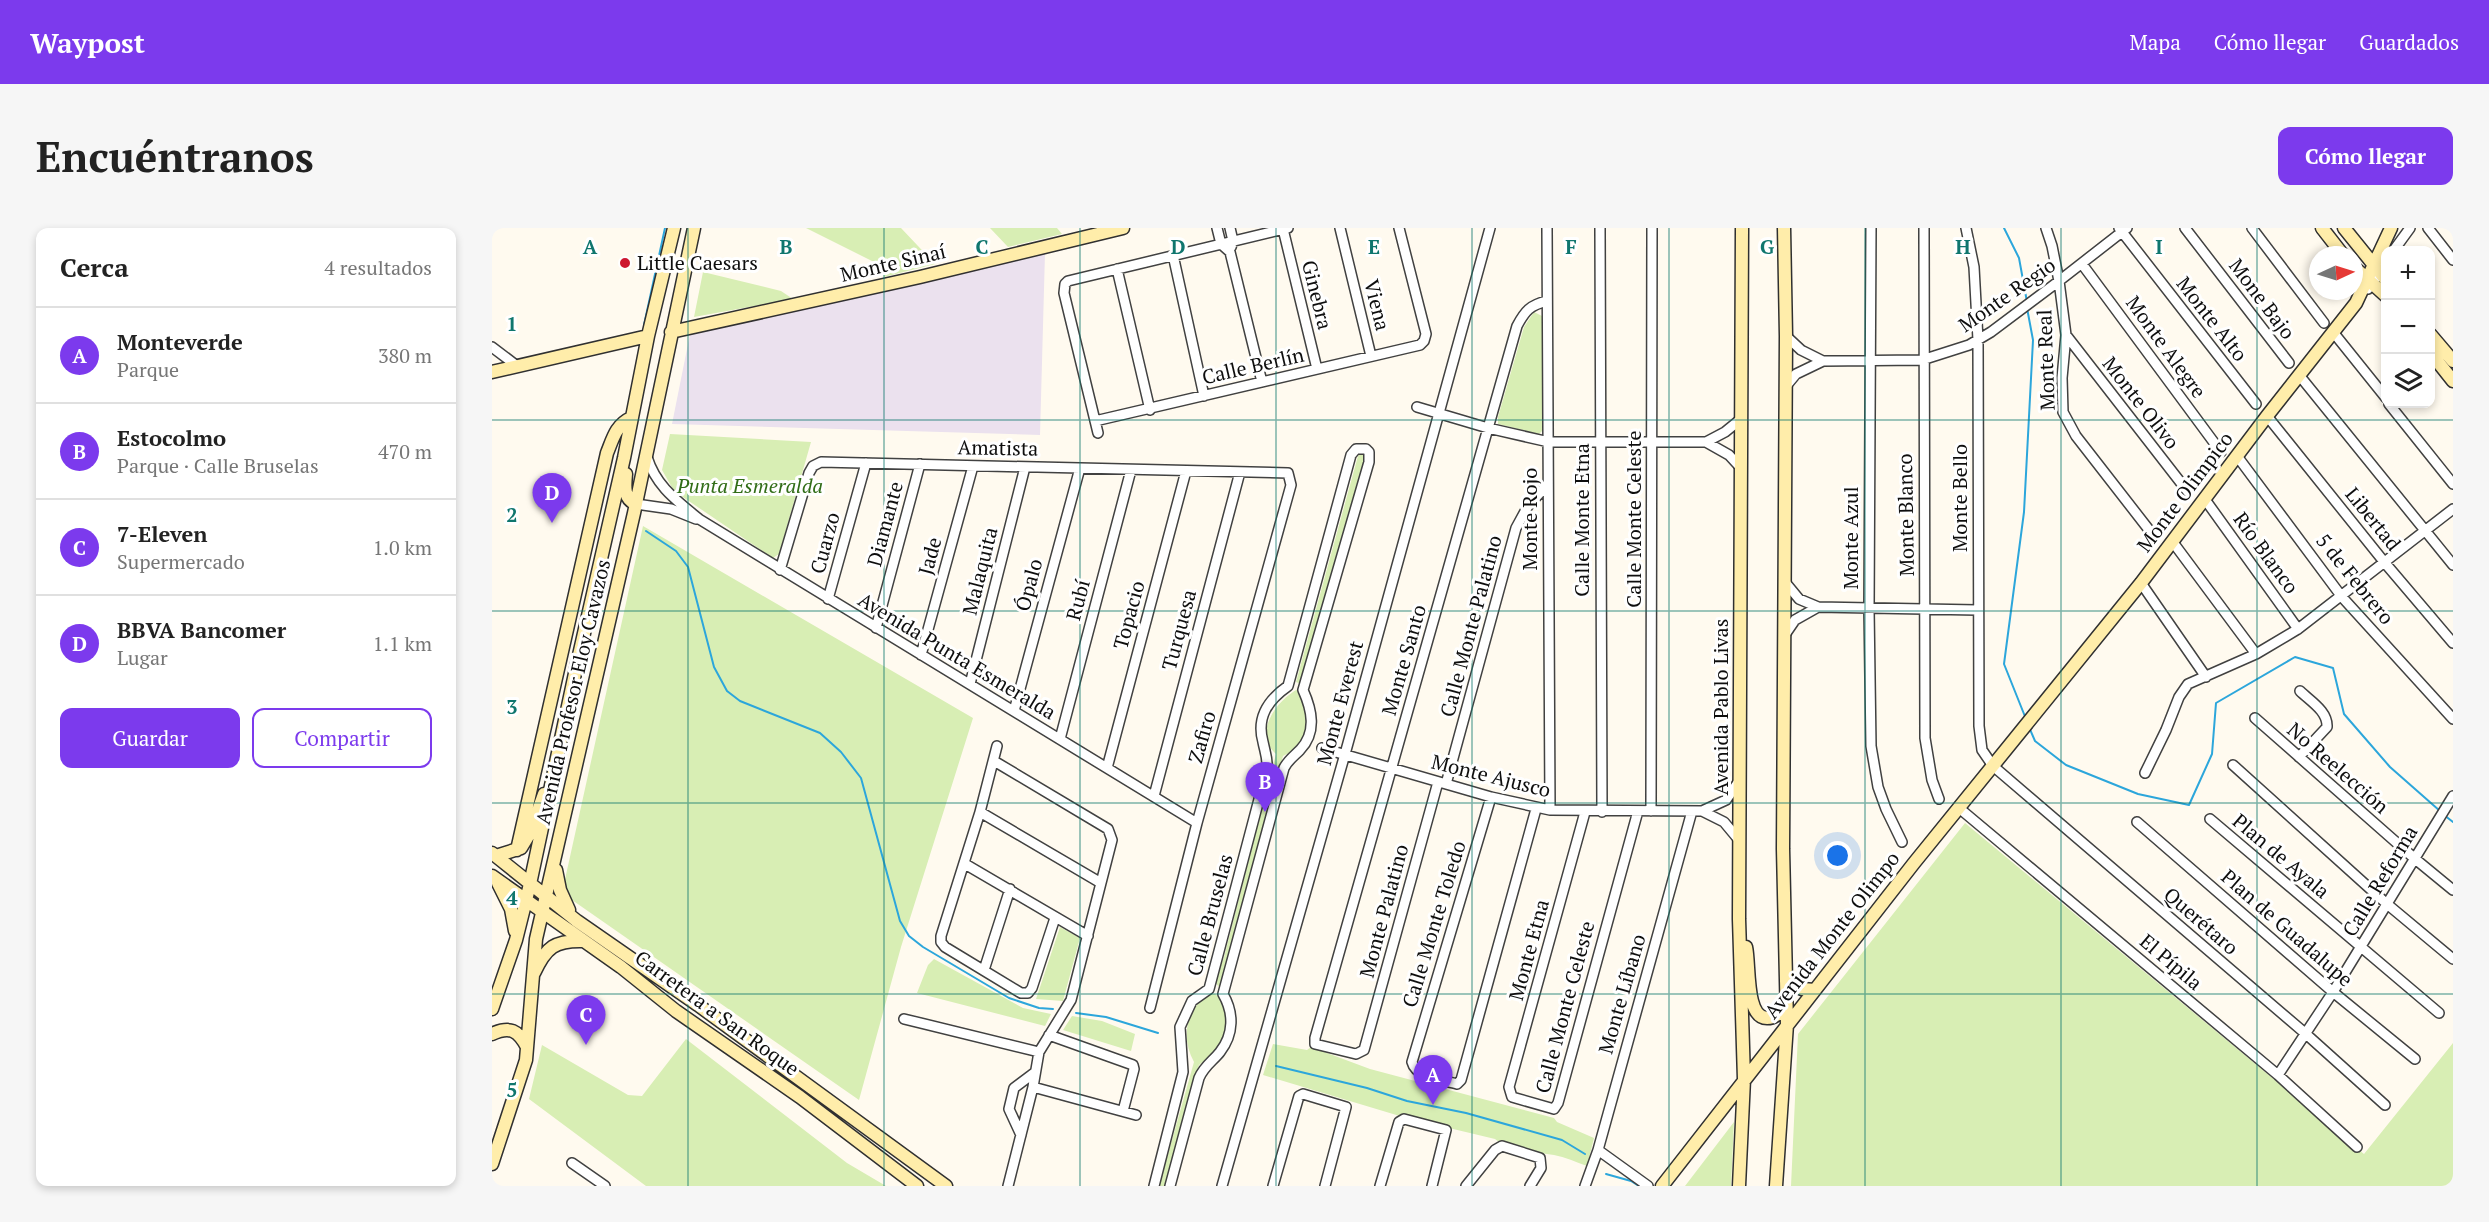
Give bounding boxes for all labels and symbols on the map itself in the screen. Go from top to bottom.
text: A [583,233,598,260]
text: B [780,233,793,260]
text: C [975,233,989,260]
text: D [1171,233,1185,260]
text: E [1368,233,1380,260]
text: F [1565,233,1577,260]
text: G [1760,233,1774,260]
text: H [1955,233,1971,260]
text: I [2155,233,2163,260]
street label: Monte Sinaí [838,237,948,288]
north arrow [2309,246,2363,300]
place label: Little Caesars [637,249,758,276]
street label: Monte Regio [1953,251,2061,338]
street label: Mone Bajo [2223,253,2302,345]
marker: Little Caesars [618,256,632,270]
street label: Ginebra [1296,257,1339,332]
street label: Monte Alto [2171,271,2254,367]
street label: Viena [1358,277,1397,333]
street label: Monte Alegre [2120,290,2213,403]
street label: Monte Real [2030,309,2061,411]
text: 1 [506,310,518,337]
street label: Calle Berlín [1199,341,1307,390]
street label: Monte Olivo [2097,351,2186,454]
street label: Monte Olimpico [2130,426,2239,557]
street label: Calle Monte Celeste [1620,430,1647,608]
street label: Amatista [957,433,1039,462]
street label: Calle Monte Etna [1568,443,1595,597]
street label: Monte Bello [1946,444,1973,552]
street label: Monte Blanco [1891,453,1920,577]
street label: Monte Rojo [1516,468,1543,570]
park label: Punta Esmeralda [676,472,823,499]
pin: D [532,474,572,523]
street label: Diamante [860,478,909,569]
street label: Libertad [2340,481,2407,556]
street label: Monte Azul [1837,486,1864,590]
text: 2 [506,501,518,528]
street label: Río Blanco [2228,506,2305,599]
street label: Cuarzo [803,509,846,577]
street label: Malaquita [956,524,1003,618]
street label: 5 de Febrero [2310,527,2400,630]
street label: Calle Monte Palatino [1433,532,1508,720]
street label: Jade [912,534,947,578]
street label: Ópalo [1009,556,1048,614]
street label: Avenida Profesor Eloy Cavazos [529,557,616,827]
street label: Rubí [1059,577,1096,623]
street label: Topacio [1106,578,1151,652]
street label: Avenida Punta Esmeralda [853,586,1061,725]
street label: Turquesa [1155,587,1202,673]
street label: Monte Santo [1375,601,1432,718]
street label: Avenida Pablo Livas [1707,619,1734,795]
street label: Monte Everest [1310,637,1369,768]
text: 3 [506,693,518,720]
street label: Zafiro [1181,708,1222,766]
street label: No Reelección [2282,716,2395,819]
street label: Monte Ajusco [1429,748,1553,803]
pin: B [1246,762,1284,812]
street label: Plan de Ayala [2227,807,2336,904]
street label: Calle Reforma [2336,820,2423,941]
street label: Calle Monte Toledo [1395,837,1472,1011]
street label: Monte Palatino [1353,841,1414,981]
your location [1823,841,1852,870]
street label: Avenida Monte Olimpo [1758,846,1905,1024]
street label: Calle Bruselas [1180,851,1239,979]
street label: Plan de Guadalupe [2216,863,2359,992]
street label: Querétaro [2158,881,2244,960]
text: 4 [506,884,518,911]
street label: Monte Etna [1502,896,1555,1003]
street label: Calle Monte Celeste [1529,918,1600,1096]
street label: El Pípila [2134,928,2208,996]
street label: Monte Líbano [1592,931,1652,1057]
street label: Carretera a San Roque [630,944,805,1081]
pin: C [566,996,605,1045]
pin: A [1414,1056,1452,1105]
text: 5 [506,1076,518,1103]

